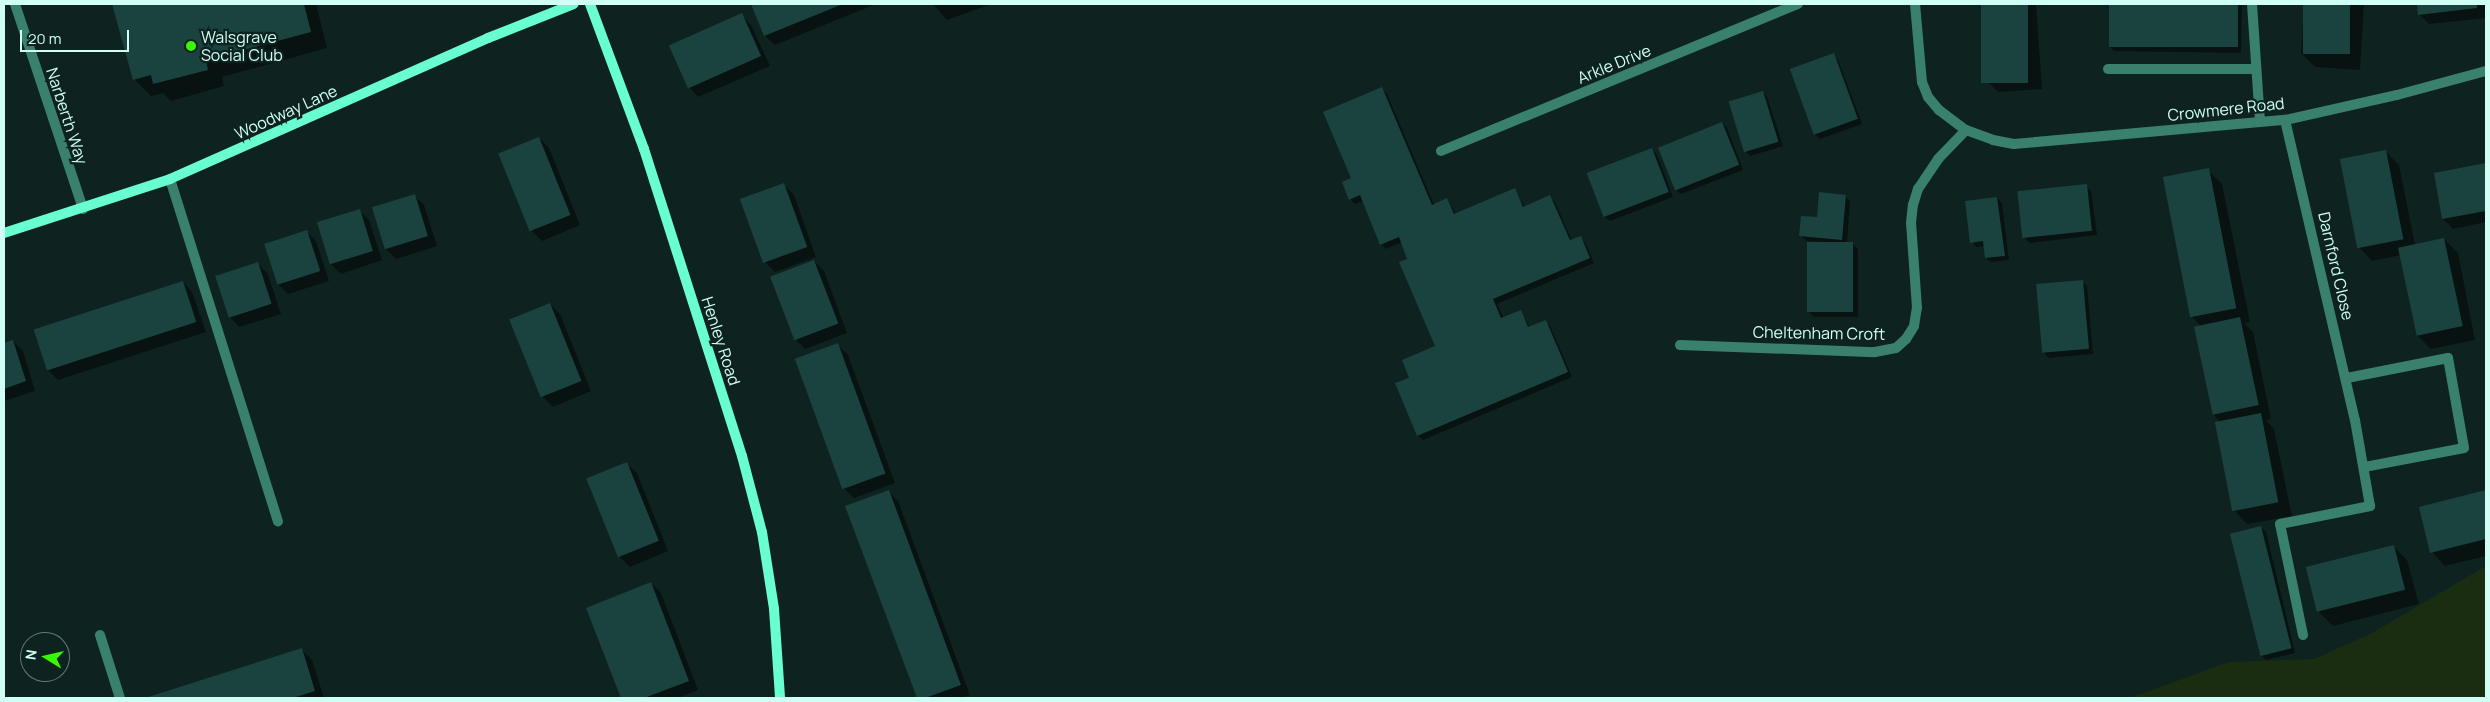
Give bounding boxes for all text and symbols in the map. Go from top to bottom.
scale bar [22,20,131,52]
place label: Walsgrave Social Club [201,27,283,65]
text: 20 m [28,28,61,49]
marker: Walsgrave Social Club [185,40,197,52]
street label: Arkle Drive [1574,41,1654,87]
street label: Narberth Way [42,65,92,167]
street label: Woodway Lane [232,81,340,143]
street label: Crowmere Road [2167,93,2285,125]
street label: Darnford Close [2314,210,2358,322]
street label: Henley Road [698,294,744,388]
street label: Cheltenham Croft [1753,322,1885,344]
north arrow [20,632,70,682]
text: N [21,648,41,661]

